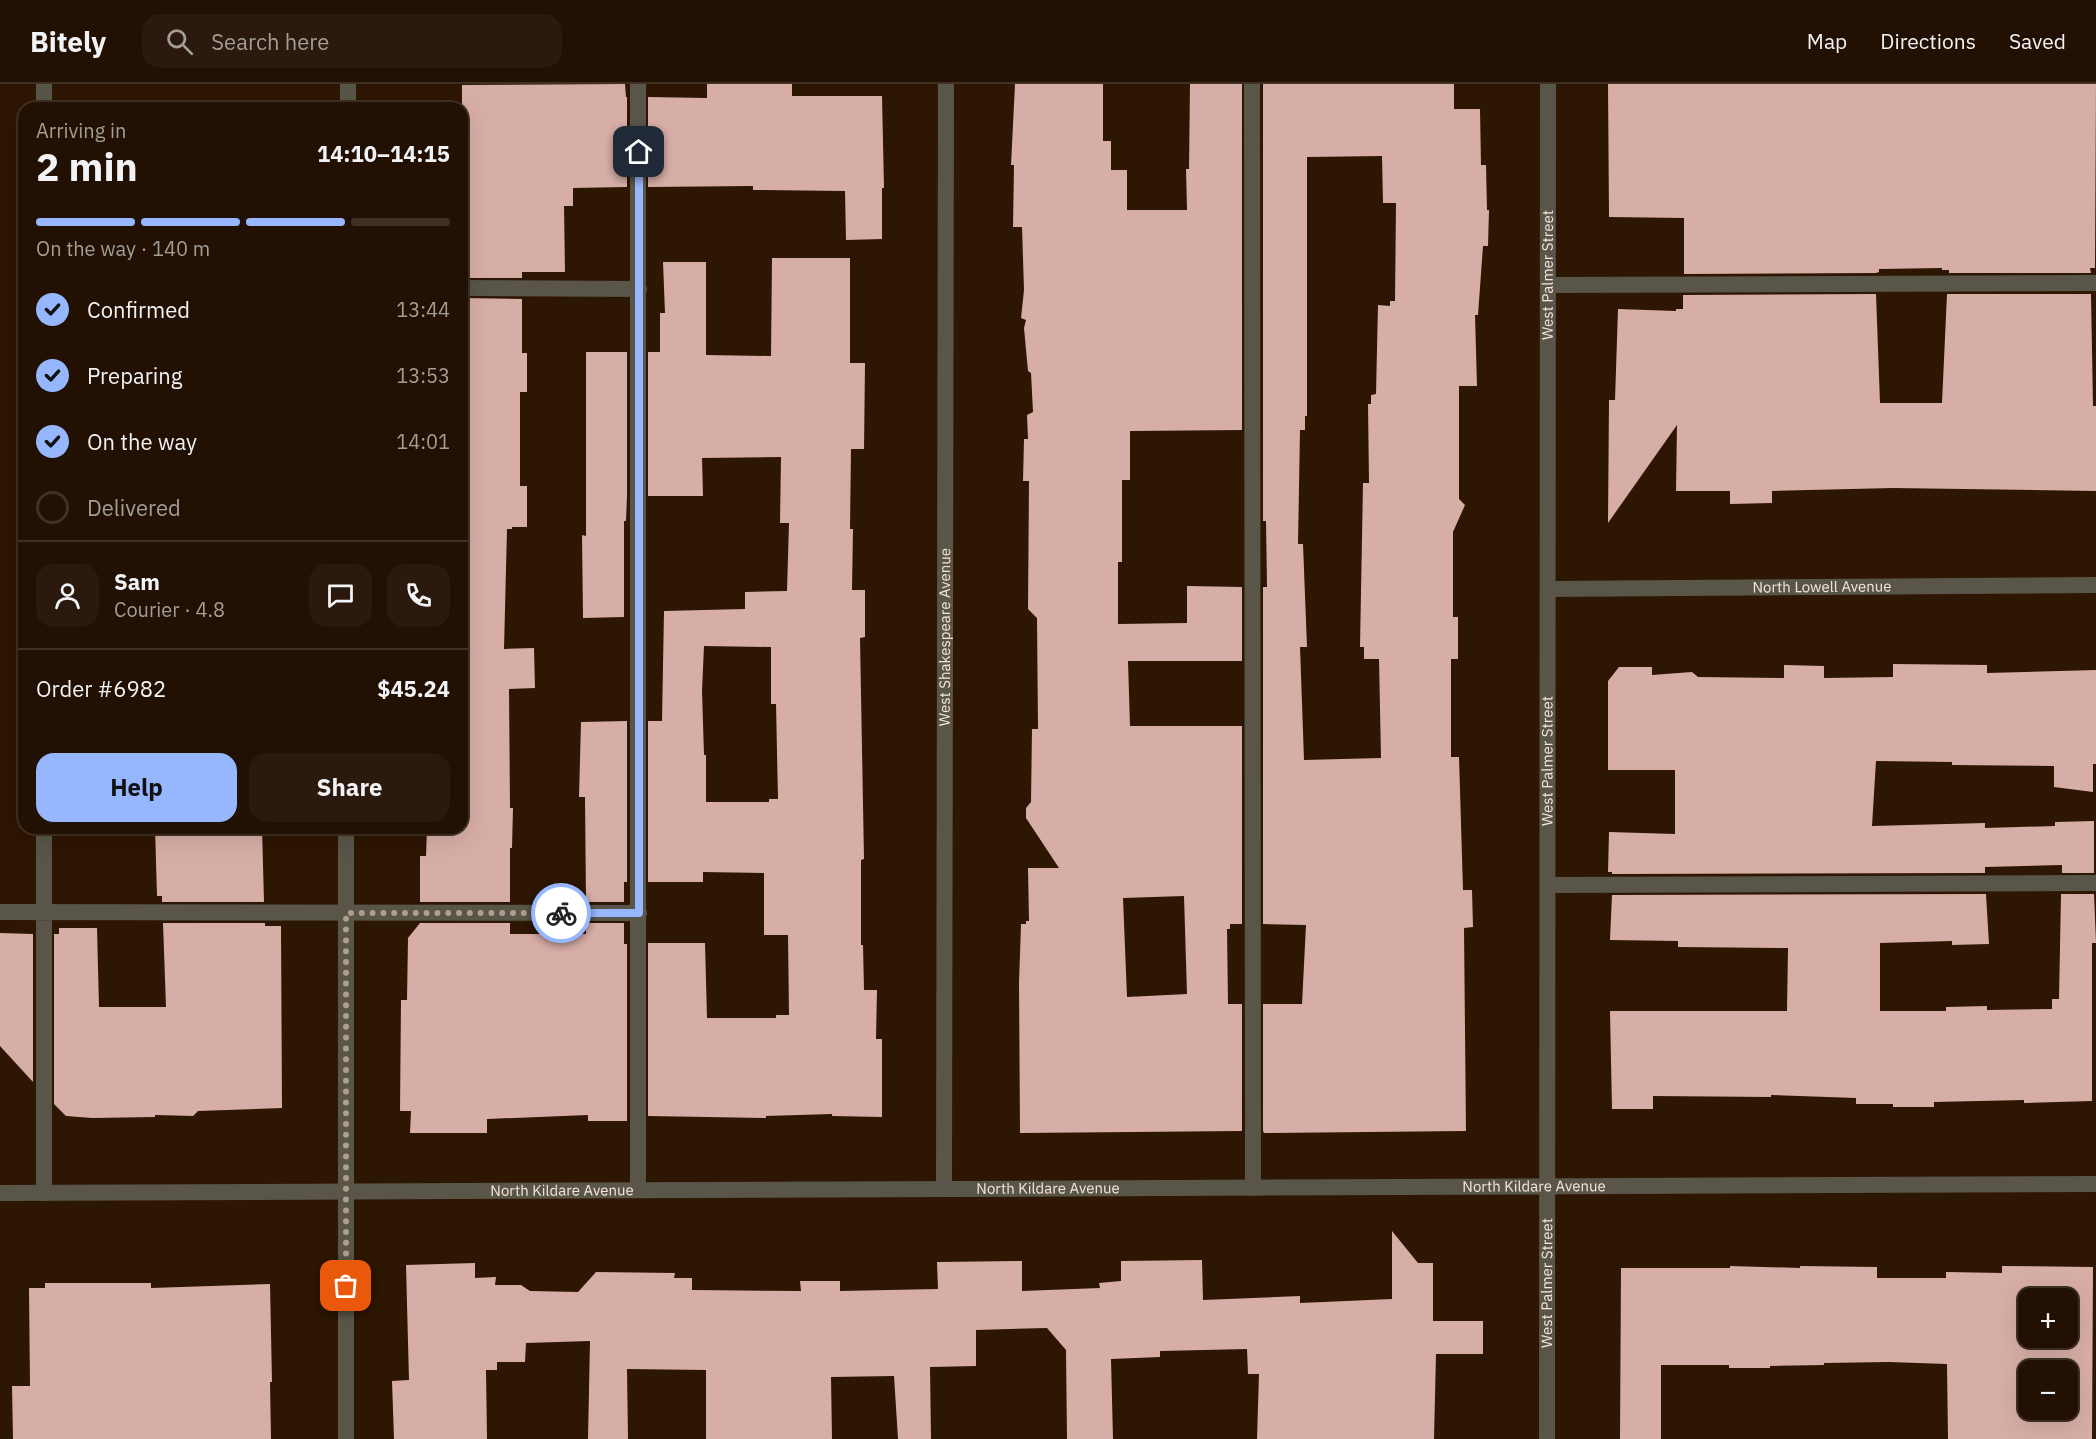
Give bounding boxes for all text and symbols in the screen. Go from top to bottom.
search box [142,14,562,68]
text: Bitely [30,23,106,60]
icon: search [163,25,196,58]
text: Search here [211,27,329,56]
text: Map [1807,27,1847,55]
text: Directions [1880,27,1976,55]
text: Saved [2009,27,2066,55]
text: Arriving in [36,117,126,144]
pin [613,126,664,177]
icon: home [622,135,655,168]
text: 14:10–14:15 [317,139,450,168]
text: 2 min [36,141,138,192]
street label: West Palmer Street [1538,210,1557,340]
text: On the way · 140 m [36,235,210,262]
icon: check [36,293,69,326]
text: Confirmed [87,295,190,324]
text: 13:44 [396,296,450,323]
icon: check [36,359,69,392]
text: Preparing [87,361,182,390]
text: 13:53 [396,362,450,389]
icon: check [36,425,69,458]
text: On the way [87,427,197,456]
text: 14:01 [396,428,450,455]
text: Delivered [87,493,181,522]
street label: West Shakespeare Avenue [935,548,954,726]
button: person [36,564,99,627]
button: chat [309,564,372,627]
button: phone [387,564,450,627]
text: Sam [114,567,160,596]
street label: North Lowell Avenue [1752,576,1892,597]
text: Courier · 4.8 [114,596,225,623]
text: Order #6982 [36,674,166,703]
text: $45.24 [377,674,450,703]
street label: West Palmer Street [1537,696,1557,826]
button: Help [36,753,237,822]
button: Share [249,753,450,822]
courier [531,883,591,943]
icon: bike [545,897,578,930]
street label: North Kildare Avenue [1462,1176,1606,1196]
street label: North Kildare Avenue [976,1178,1120,1198]
street label: North Kildare Avenue [490,1180,634,1200]
street label: West Palmer Street [1537,1218,1556,1348]
pin [320,1260,371,1311]
icon: bag [329,1269,362,1302]
map controls [2018,1288,2078,1420]
button: + [2018,1288,2078,1348]
button: − [2018,1360,2078,1420]

